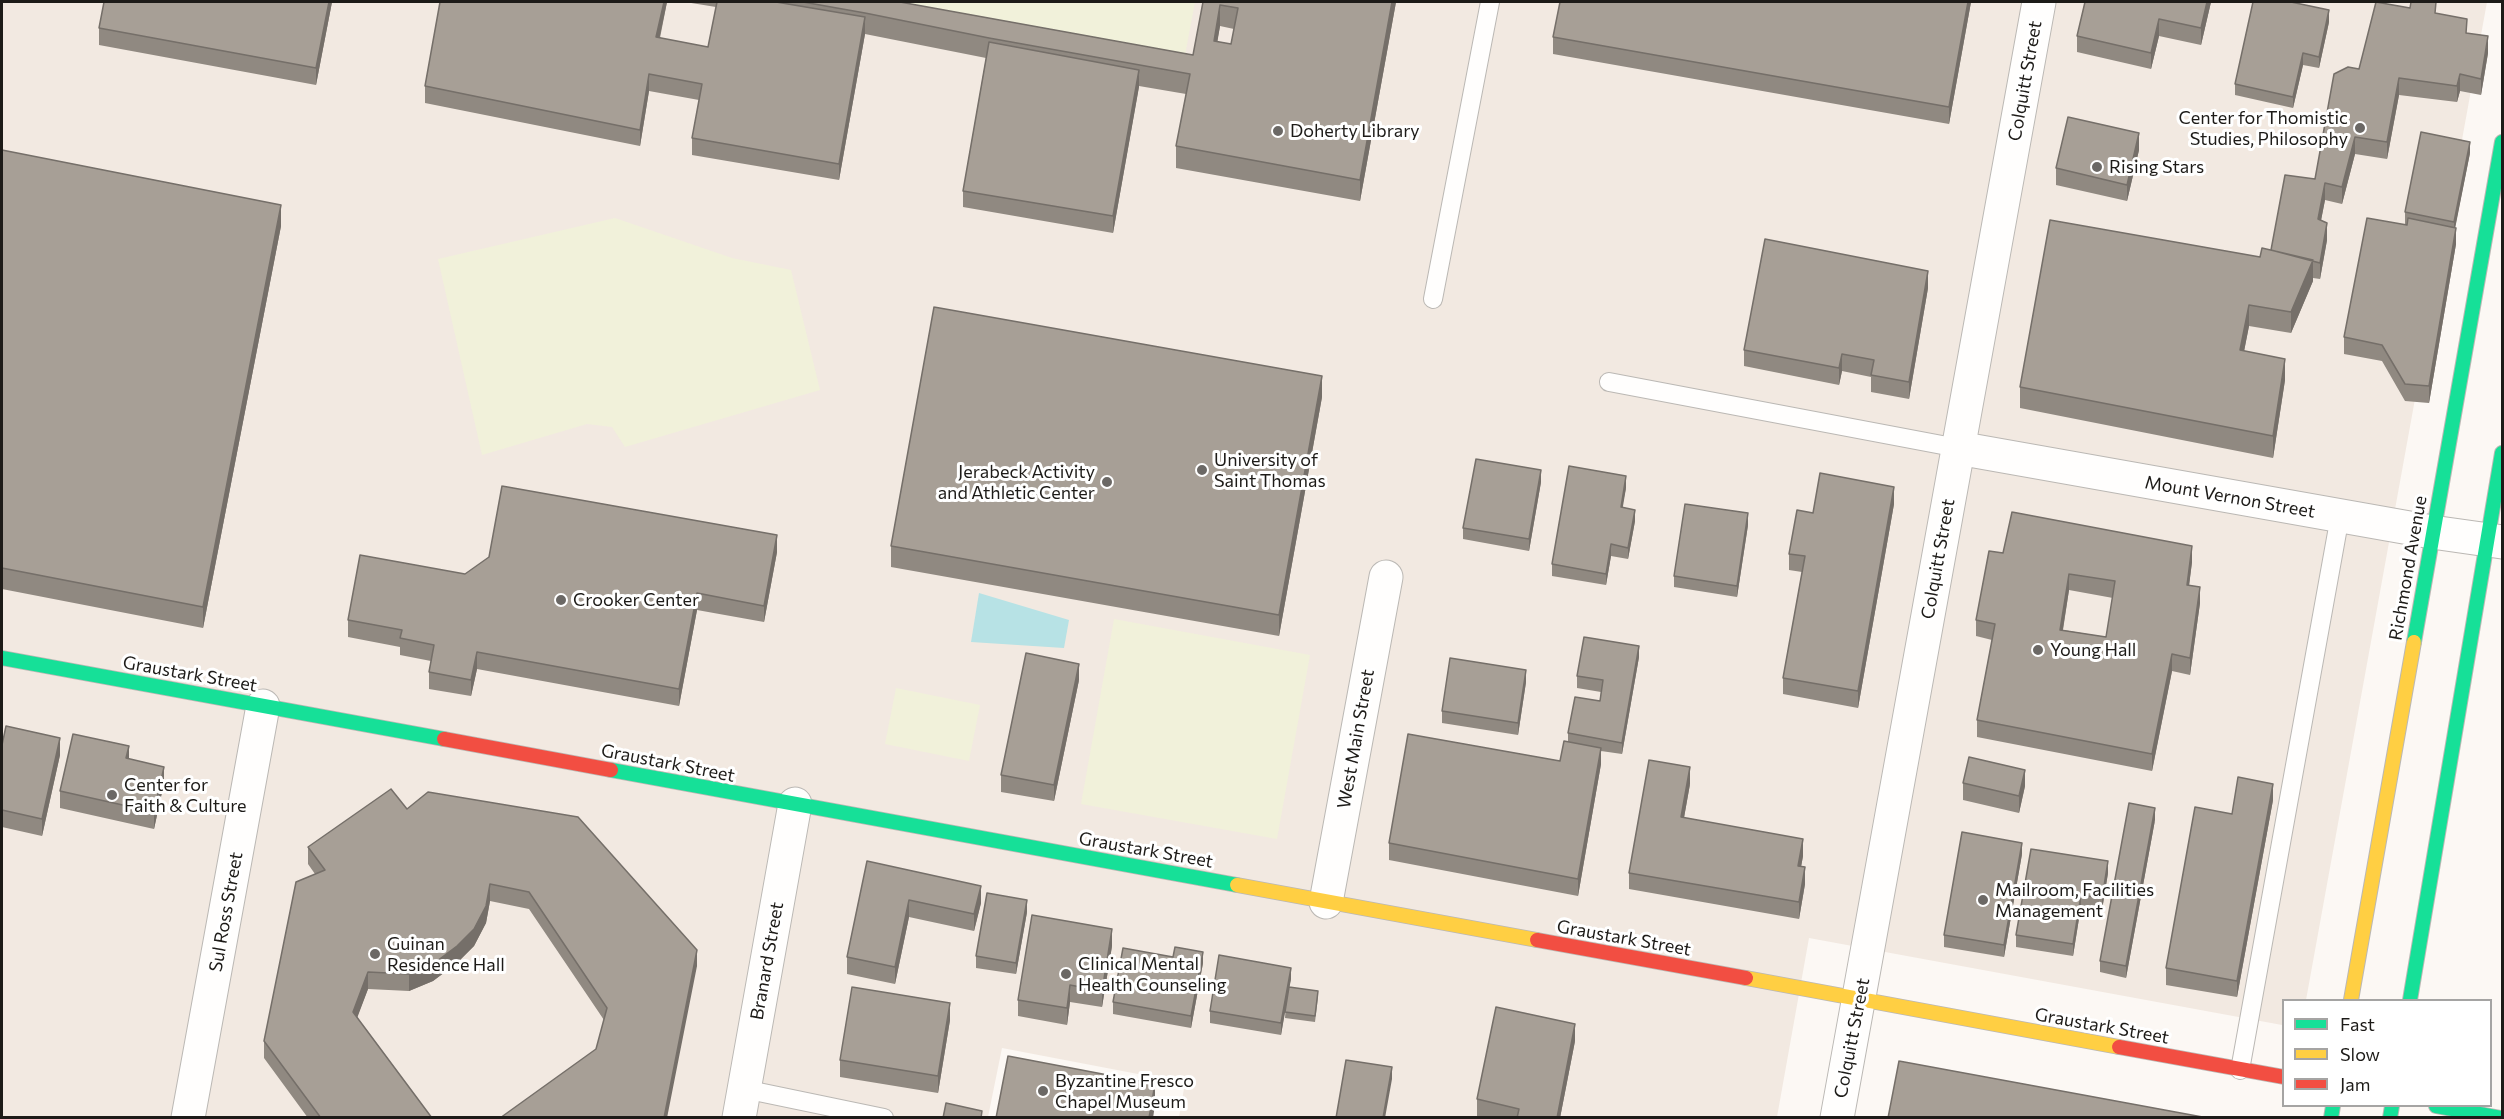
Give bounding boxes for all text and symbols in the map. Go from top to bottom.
street label: Colquitt Street [2004,19,2046,143]
place label: Center for Thomistic Studies, Philosophy [2178,107,2348,150]
place label: Doherty Library [1290,120,1420,142]
marker: Center for Thomistic Studies, Philosophy [2353,121,2367,135]
marker: Doherty Library [1271,124,1285,138]
place label: Rising Stars [2109,156,2204,178]
marker: Rising Stars [2090,160,2104,174]
place label: University of Saint Thomas [1214,449,1326,492]
place label: Jerabeck Activity and Athletic Center [938,461,1095,504]
marker: University of Saint Thomas [1195,463,1209,477]
street label: Mount Vernon Street [2143,471,2317,523]
marker: Jerabeck Activity and Athletic Center [1100,475,1114,489]
street label: Richmond Avenue [2385,494,2431,642]
street label: Colquitt Street [1917,497,1959,621]
place label: Crooker Center [573,589,699,611]
marker: Crooker Center [554,593,568,607]
place label: Young Hall [2050,639,2136,661]
marker: Young Hall [2031,643,2045,657]
street label: Graustark Street [121,652,259,696]
street label: West Main Street [1333,668,1379,810]
street label: Graustark Street [599,739,737,787]
place label: Center for Faith & Culture [124,774,247,816]
marker: Center for Faith & Culture [105,788,119,802]
street label: Graustark Street [1077,828,1215,872]
street label: Sul Ross Street [205,850,247,974]
place label: Mailroom, Facilities Management [1995,879,2154,922]
marker: Mailroom, Facilities Management [1976,893,1990,907]
street label: Branard Street [746,900,788,1022]
street label: Graustark Street [1555,916,1693,960]
place label: Guinan Residence Hall [387,933,505,976]
marker: Guinan Residence Hall [368,947,382,961]
place label: Clinical Mental Health Counseling [1078,953,1227,996]
marker: Clinical Mental Health Counseling [1059,967,1073,981]
street label: Colquitt Street [1830,976,1874,1100]
legend [2282,999,2492,1107]
street label: Graustark Street [2033,1004,2171,1048]
text: Fast [2340,1013,2375,1035]
text: Slow [2340,1043,2380,1065]
place label: Byzantine Fresco Chapel Museum [1055,1070,1194,1112]
text: Jam [2340,1073,2370,1095]
marker: Byzantine Fresco Chapel Museum [1036,1084,1050,1098]

